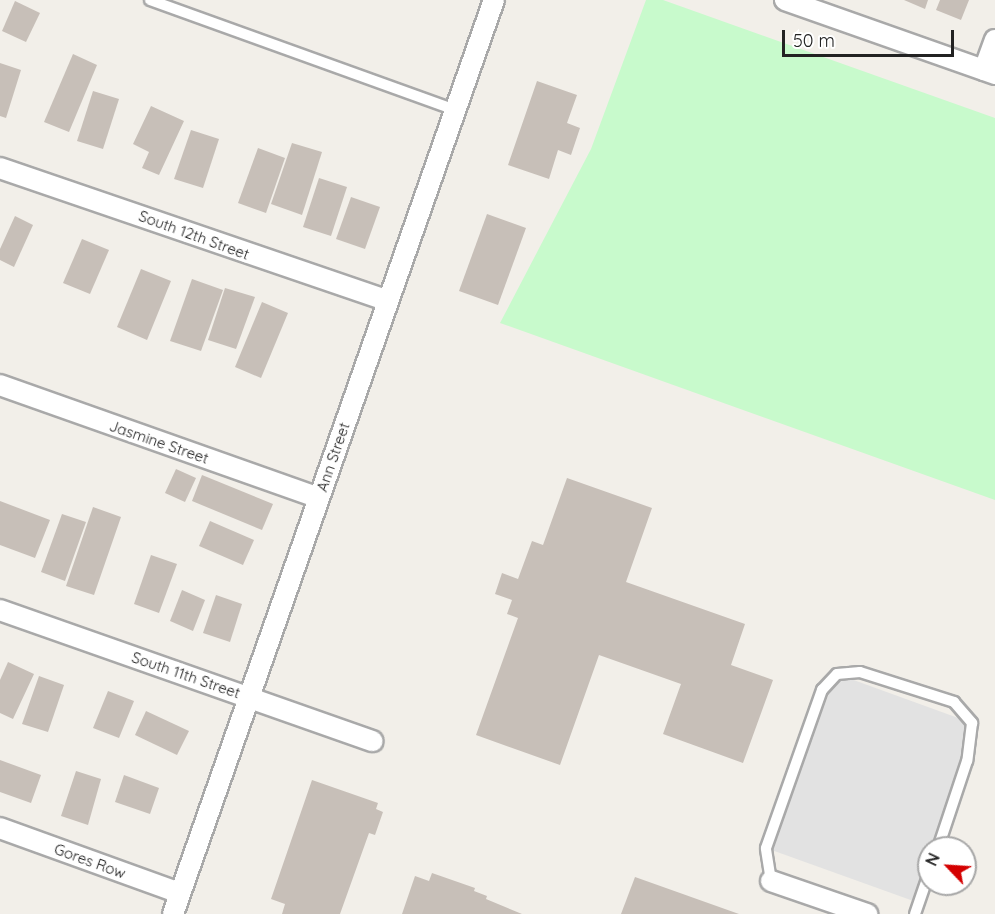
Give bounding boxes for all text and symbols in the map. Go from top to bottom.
scale bar [785,18,958,56]
text: 50 m [793,29,835,52]
street label: South 12th Street [136,207,252,263]
street label: Jasmine Street [107,417,211,467]
street label: Ann Street [313,420,353,494]
street label: South 11th Street [129,648,243,702]
north arrow [917,836,977,896]
street label: Gores Row [52,840,128,882]
text: N [921,850,944,869]

